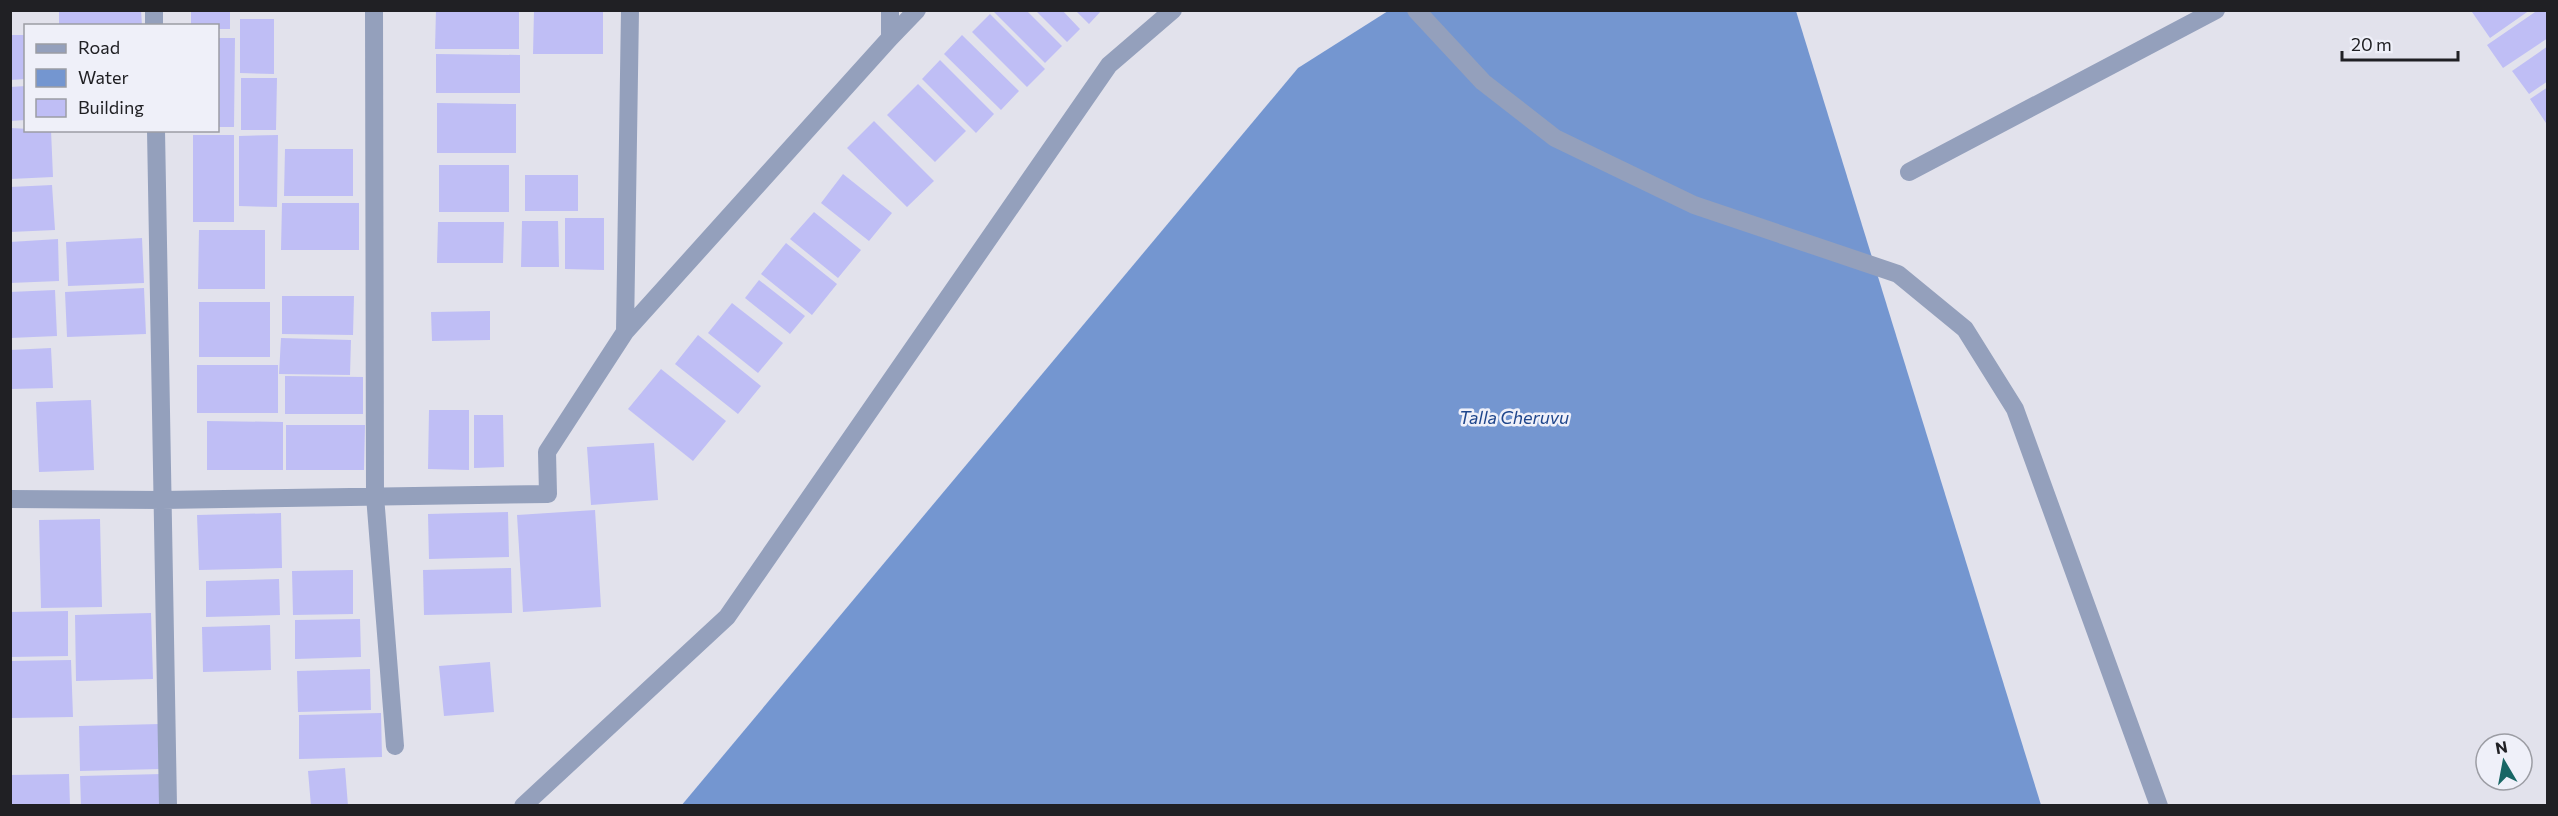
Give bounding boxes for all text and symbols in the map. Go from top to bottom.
legend [24,24,219,132]
scale bar [2342,24,2458,62]
text: 20 m [2351,33,2392,55]
text: Road [78,36,120,58]
text: Water [78,66,129,88]
text: Building [78,96,144,118]
water label: Talla Cheruvu [1459,406,1569,428]
north arrow [2474,732,2534,792]
text: N [2494,736,2509,757]

